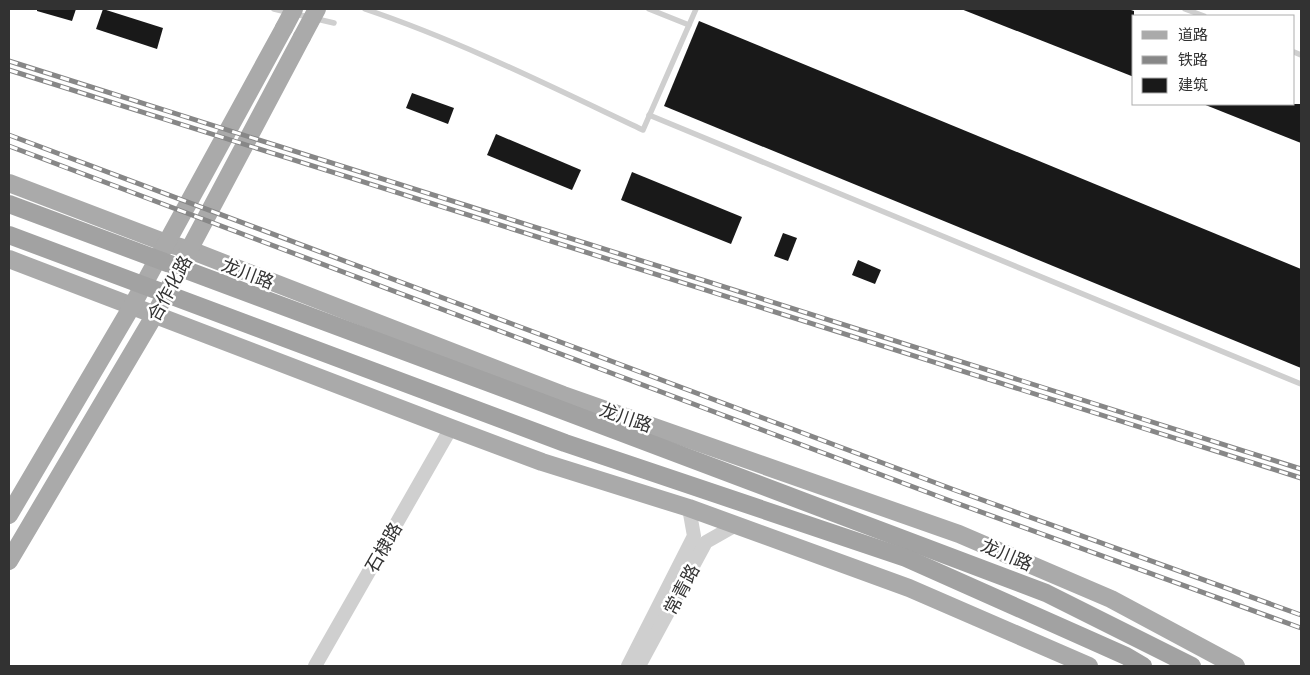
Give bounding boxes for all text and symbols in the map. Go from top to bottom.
legend [1132,15,1295,105]
text: 道路 [1178,25,1208,43]
text: 铁路 [1178,50,1208,68]
text: 建筑 [1178,75,1208,93]
street label: 合作化路 [142,251,196,325]
street label: 龙川路 [219,253,277,293]
street label: 龙川路 [597,398,655,436]
street label: 石棣路 [360,518,406,576]
street label: 龙川路 [978,533,1036,575]
street label: 常青路 [659,560,703,618]

